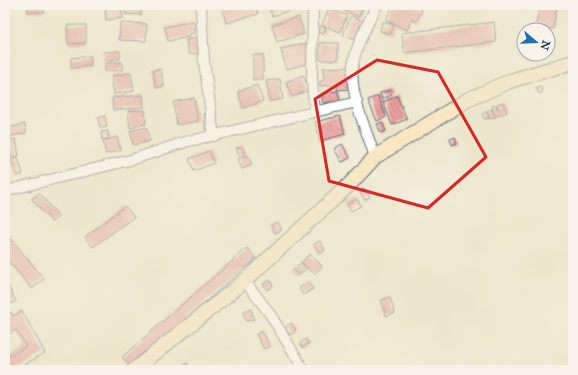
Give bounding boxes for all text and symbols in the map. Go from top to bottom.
north arrow [516,22,556,62]
text: N [537,39,553,52]

